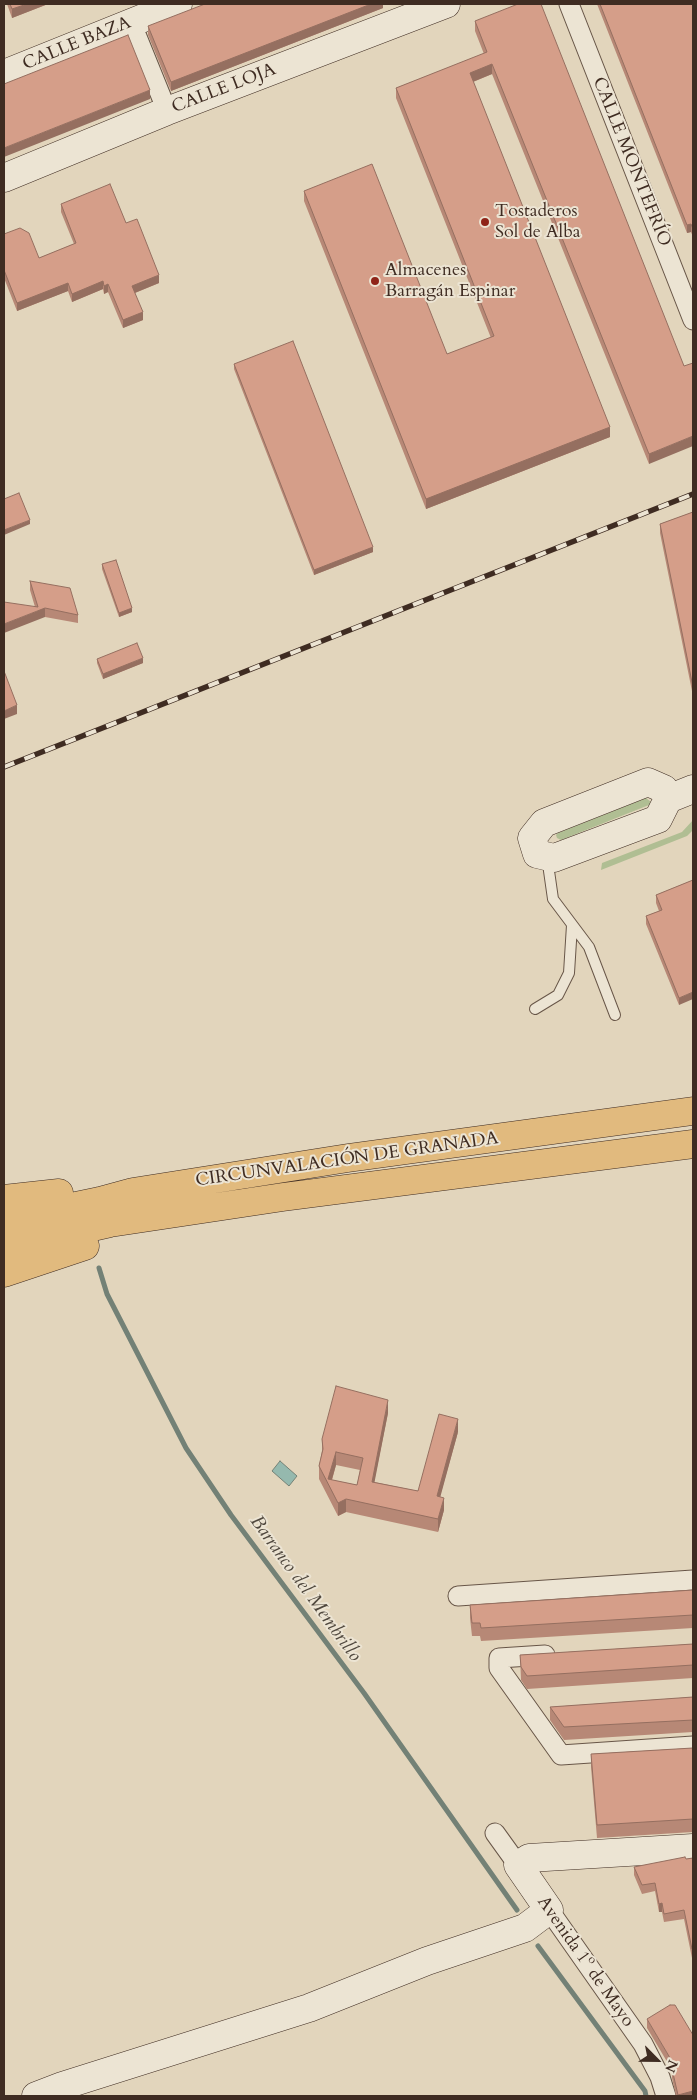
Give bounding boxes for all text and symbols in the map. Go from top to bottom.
street label: CALLE BAZA [20,12,134,76]
street label: CALLE LOJA [169,59,279,119]
street label: CALLE MONTEFRÍO [587,74,675,250]
place label: Tostaderos Sol de Alba [495,201,581,243]
marker: Tostaderos Sol de Alba [479,216,491,228]
place label: Almacenes Barragán Espinar [385,260,515,302]
marker: Almacenes Barragán Espinar [369,275,381,287]
street label: CIRCUNVALACIÓN DE GRANADA [194,1128,500,1192]
water label: Barranco del Membrillo [244,1511,366,1667]
street label: Avenida 1º de Mayo [532,1892,638,2032]
north arrow [632,2035,682,2085]
text: N [660,2057,682,2075]

